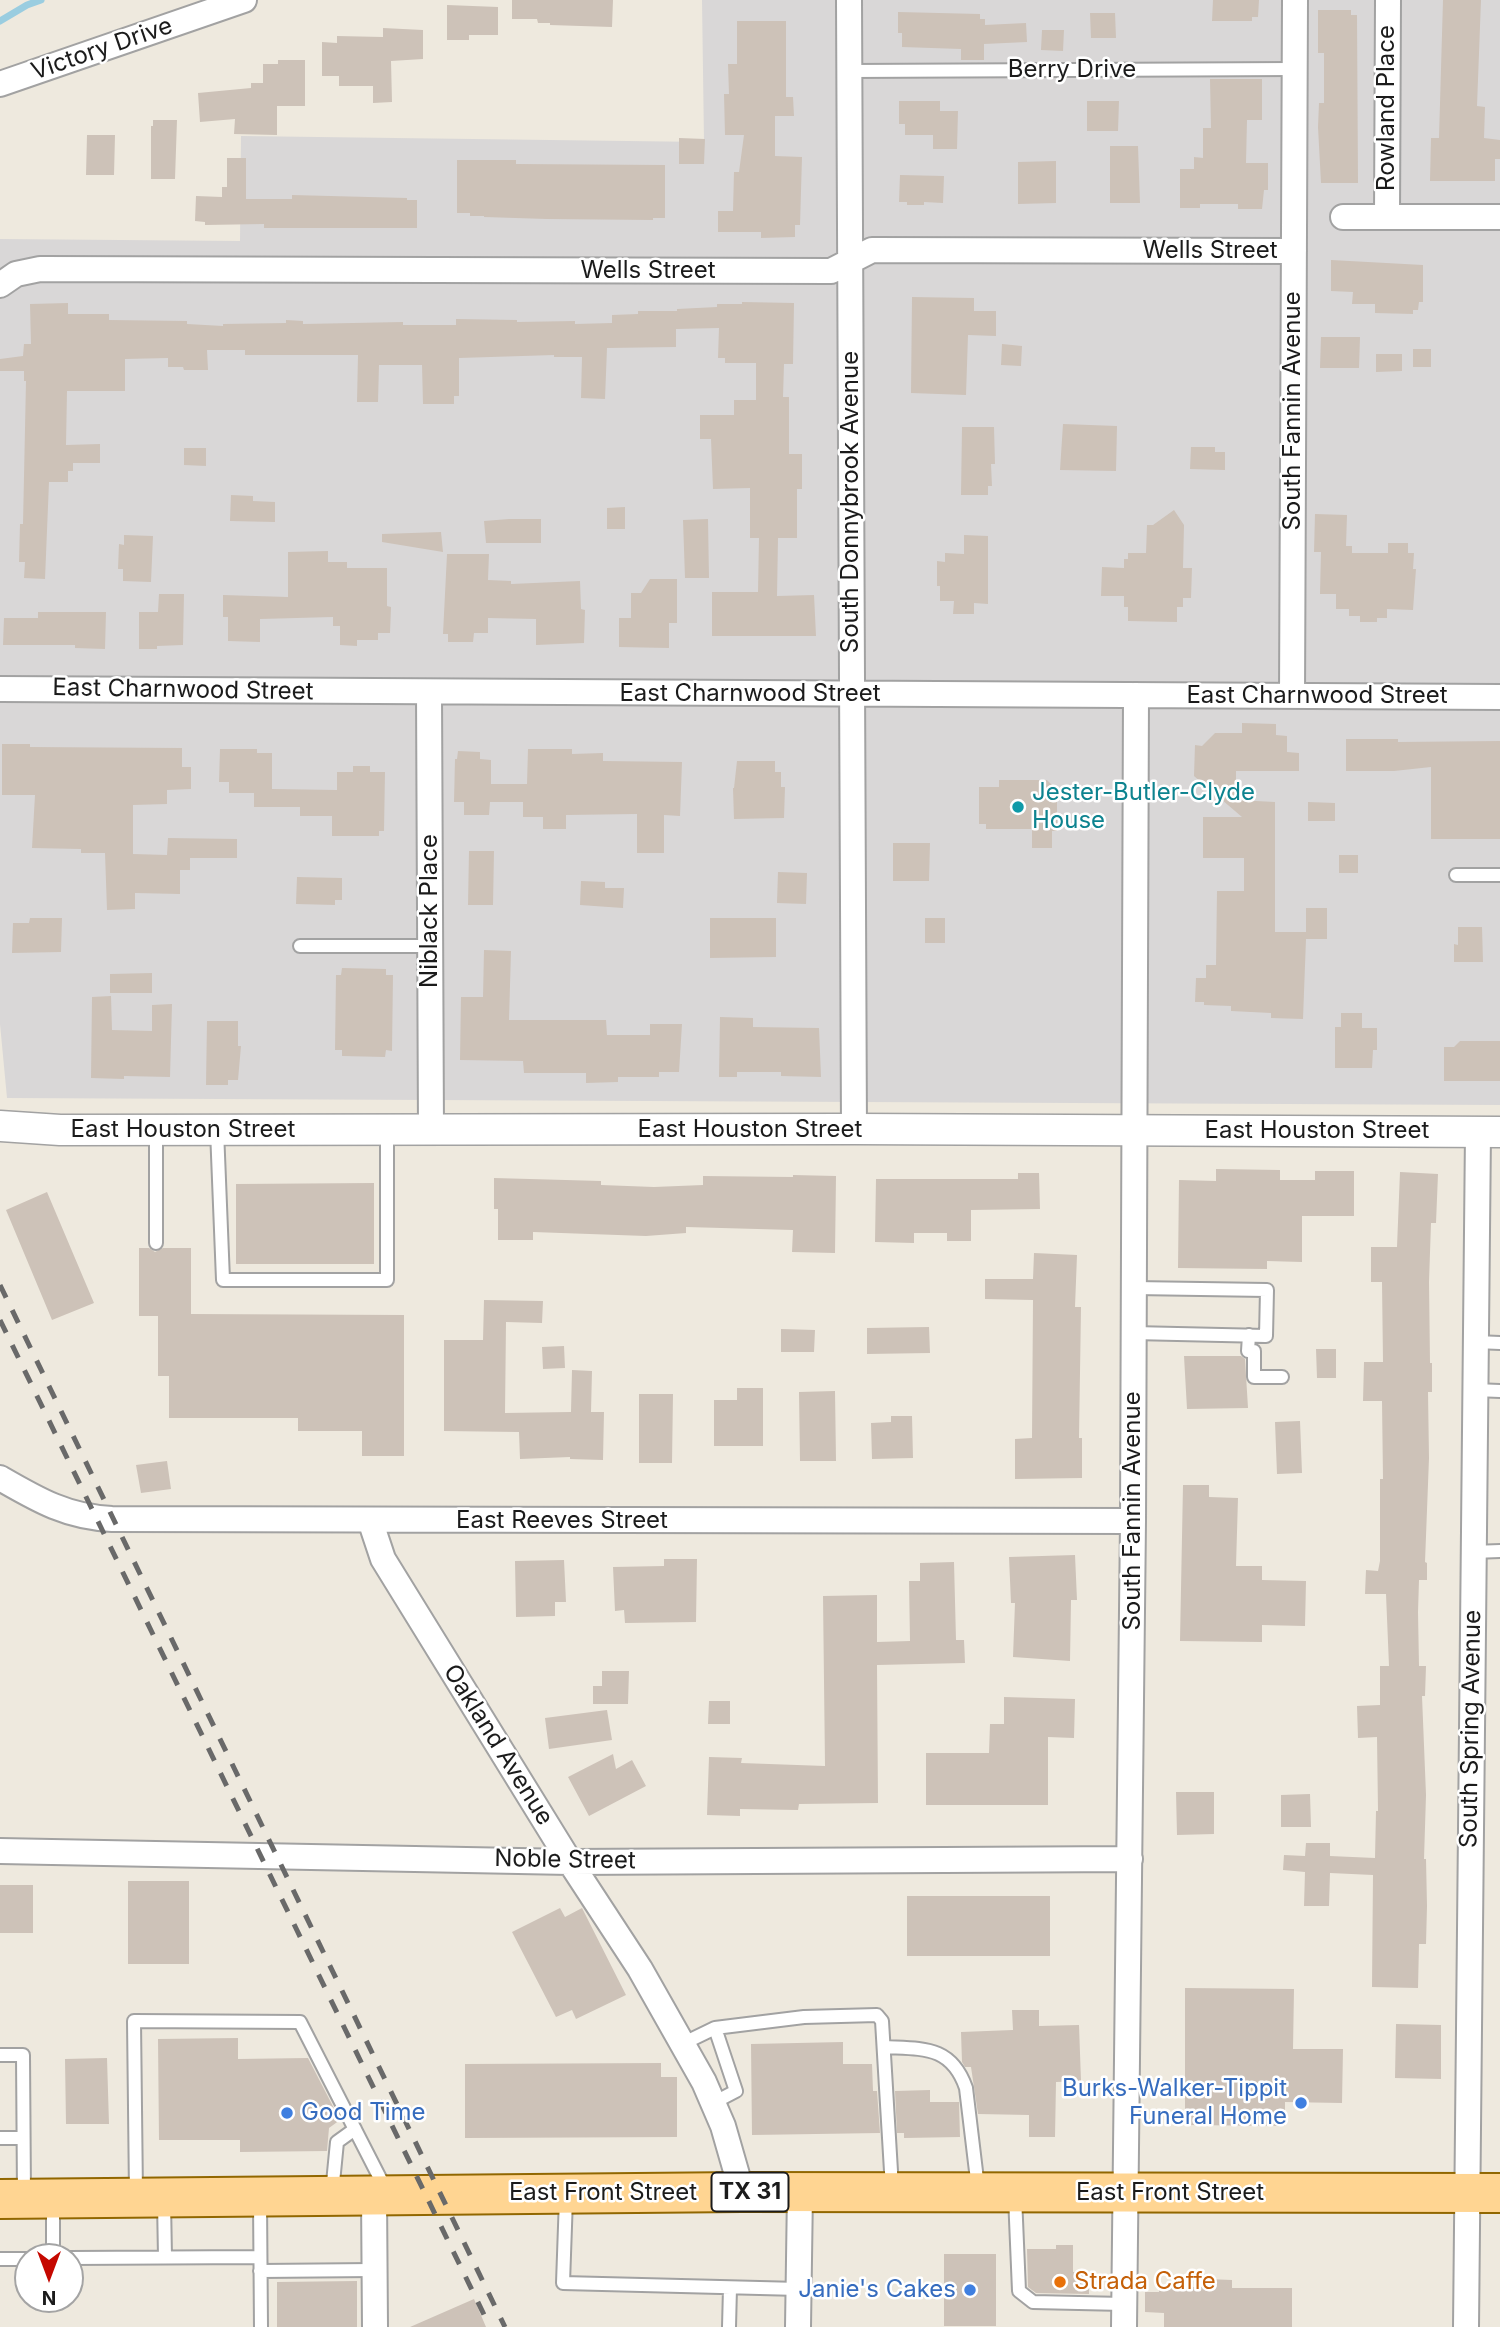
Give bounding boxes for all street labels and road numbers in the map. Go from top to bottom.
street label: Victory Drive [28,11,176,87]
street label: Rowland Place [1373,25,1401,191]
street label: Berry Drive [1008,56,1136,84]
street label: Wells Street [1142,237,1278,265]
street label: Wells Street [580,257,716,285]
street label: South Fannin Avenue [1279,291,1307,531]
street label: South Donnybrook Avenue [837,351,865,653]
street label: East Charnwood Street [52,673,314,707]
street label: East Charnwood Street [619,680,881,708]
street label: East Charnwood Street [1186,682,1448,710]
street label: Niblack Place [416,834,444,988]
street label: East Houston Street [71,1116,295,1144]
street label: East Houston Street [638,1116,862,1144]
street label: East Houston Street [1205,1117,1429,1145]
street label: South Fannin Avenue [1119,1391,1147,1631]
street label: East Reeves Street [456,1507,668,1535]
street label: South Spring Avenue [1455,1610,1487,1848]
street label: Oakland Avenue [437,1659,559,1831]
street label: Noble Street [494,1844,636,1876]
road number: TX 31 [712,2172,788,2212]
street label: East Front Street [509,2179,697,2207]
street label: East Front Street [1076,2179,1264,2207]

